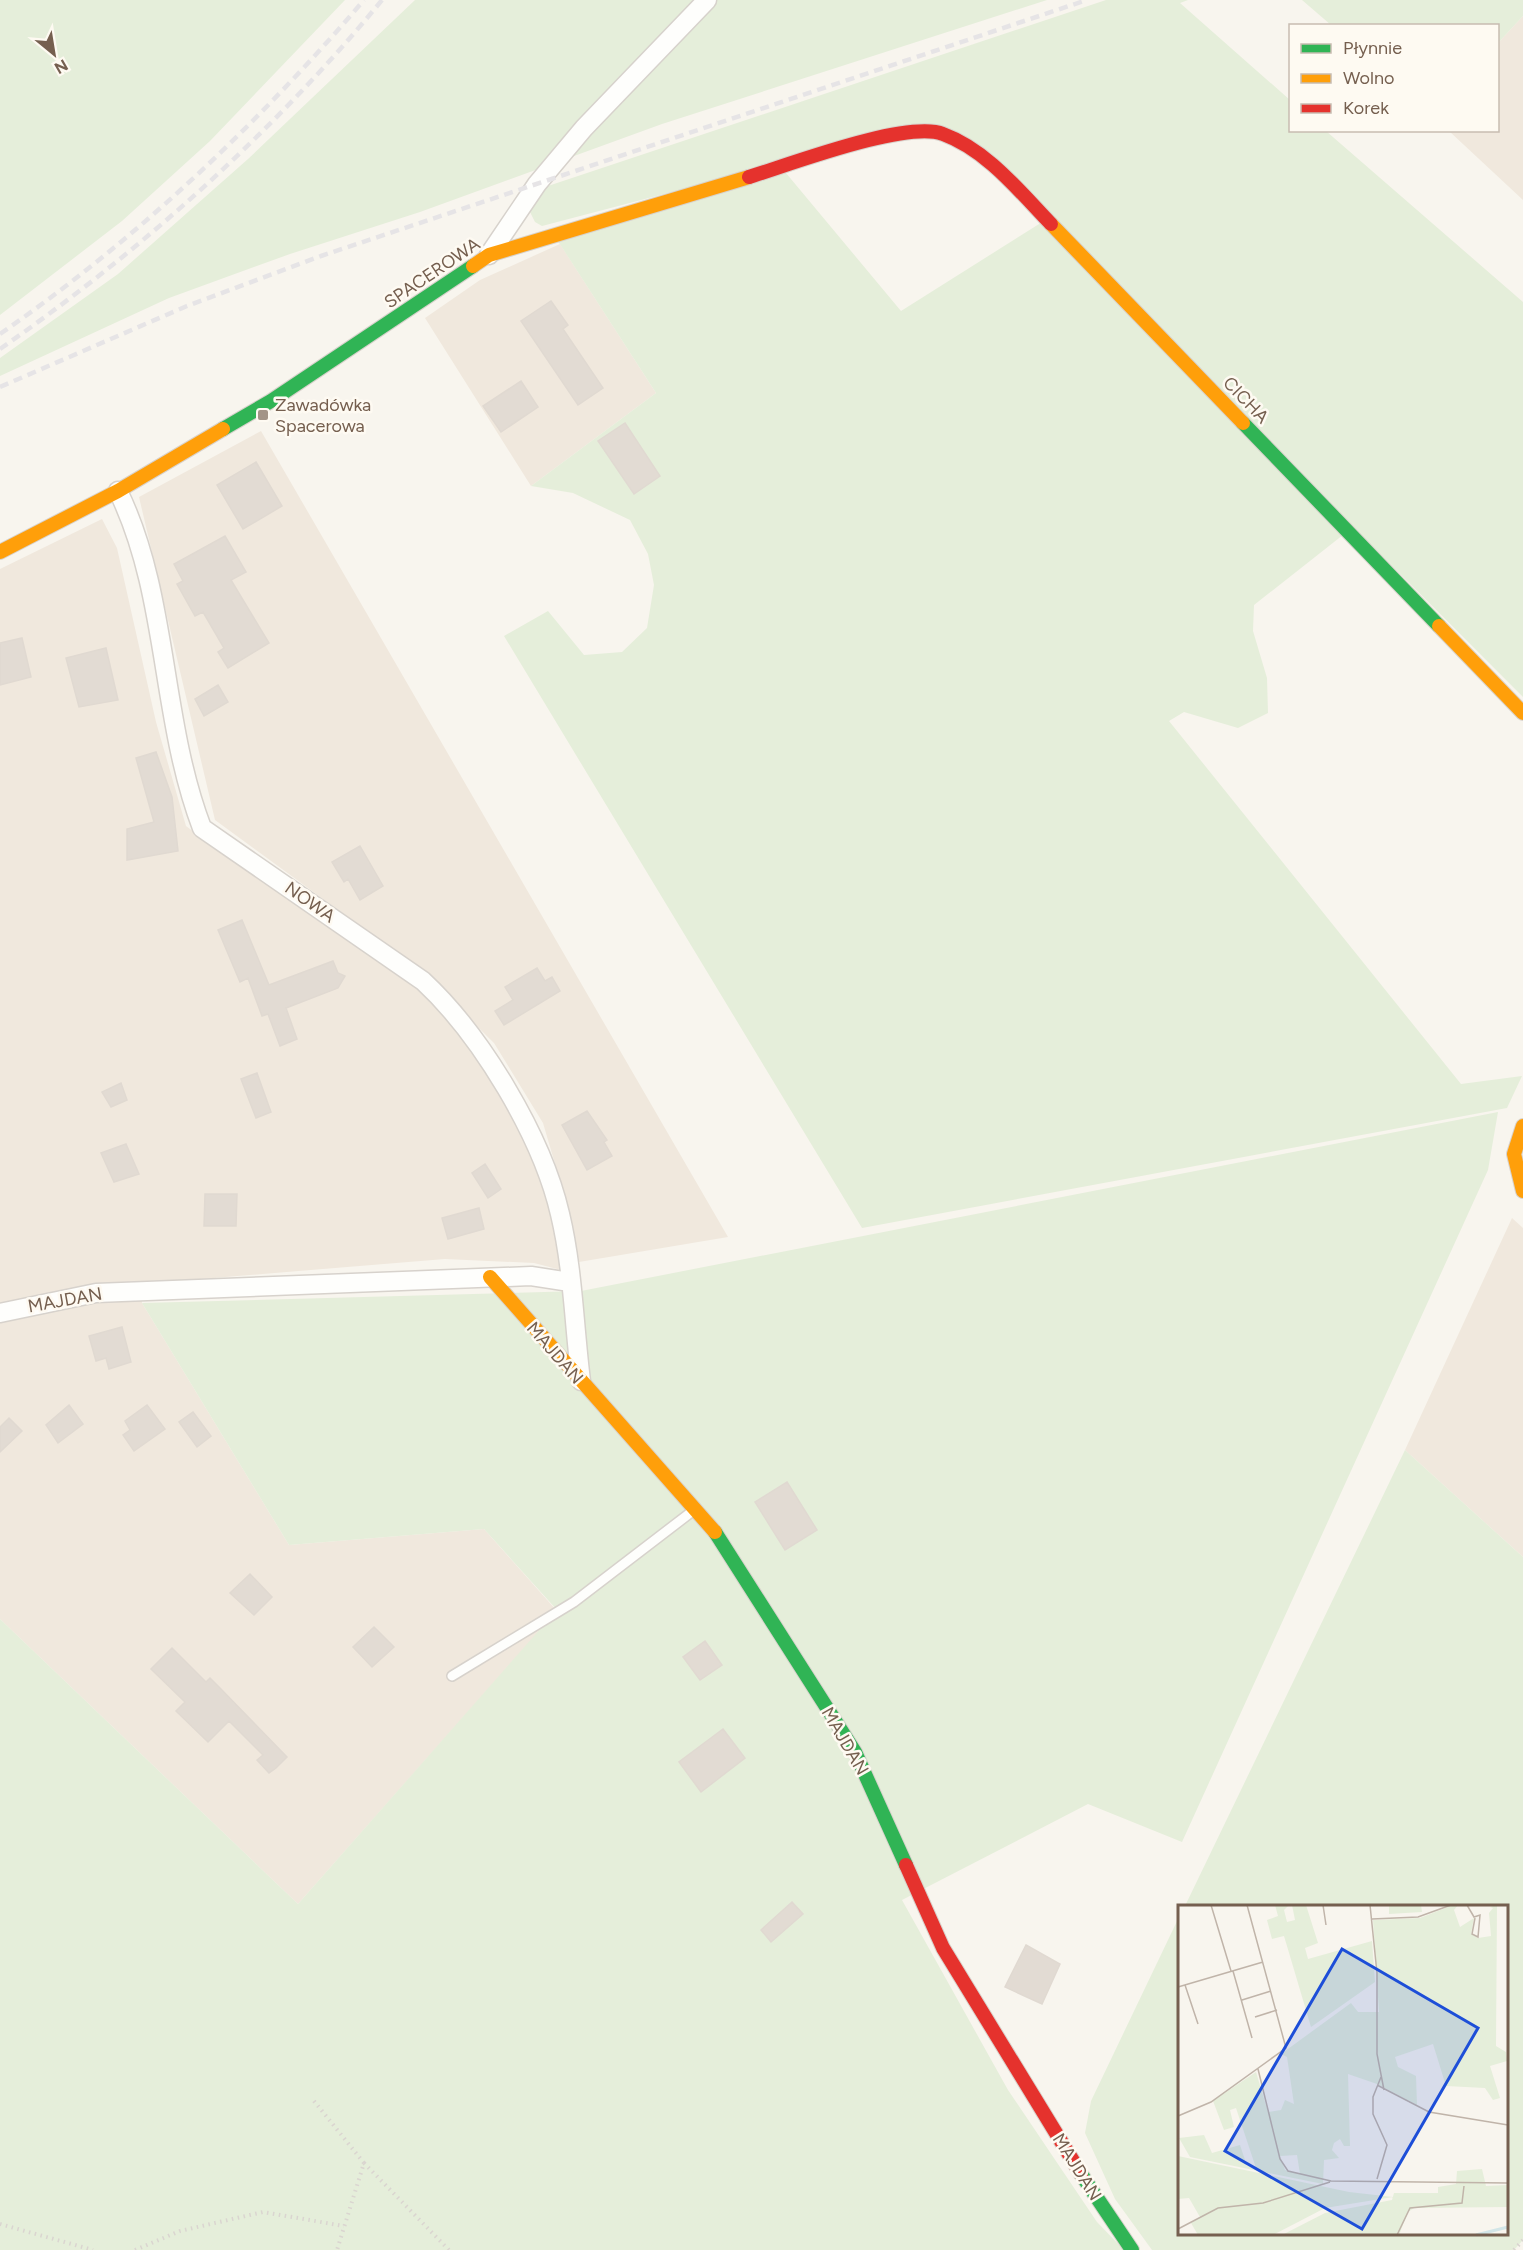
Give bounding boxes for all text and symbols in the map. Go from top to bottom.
north arrow [24,24,84,84]
legend [1289,24,1499,132]
text: Płynnie [1343,37,1402,59]
text: N [51,55,71,78]
text: Wolno [1343,67,1394,89]
text: Korek [1343,97,1389,119]
street label: SPACEROWA [380,233,484,313]
street label: CICHA [1218,372,1274,428]
place label: Zawadówka Spacerowa [275,394,371,437]
marker: Zawadówka Spacerowa [256,408,270,422]
street label: NOWA [281,877,339,927]
street label: MAJDAN [26,1283,104,1317]
street label: MAJDAN [522,1317,588,1389]
street label: MAJDAN [817,1703,873,1779]
inset map [1178,1905,1508,2235]
street label: MAJDAN [1048,2129,1106,2205]

